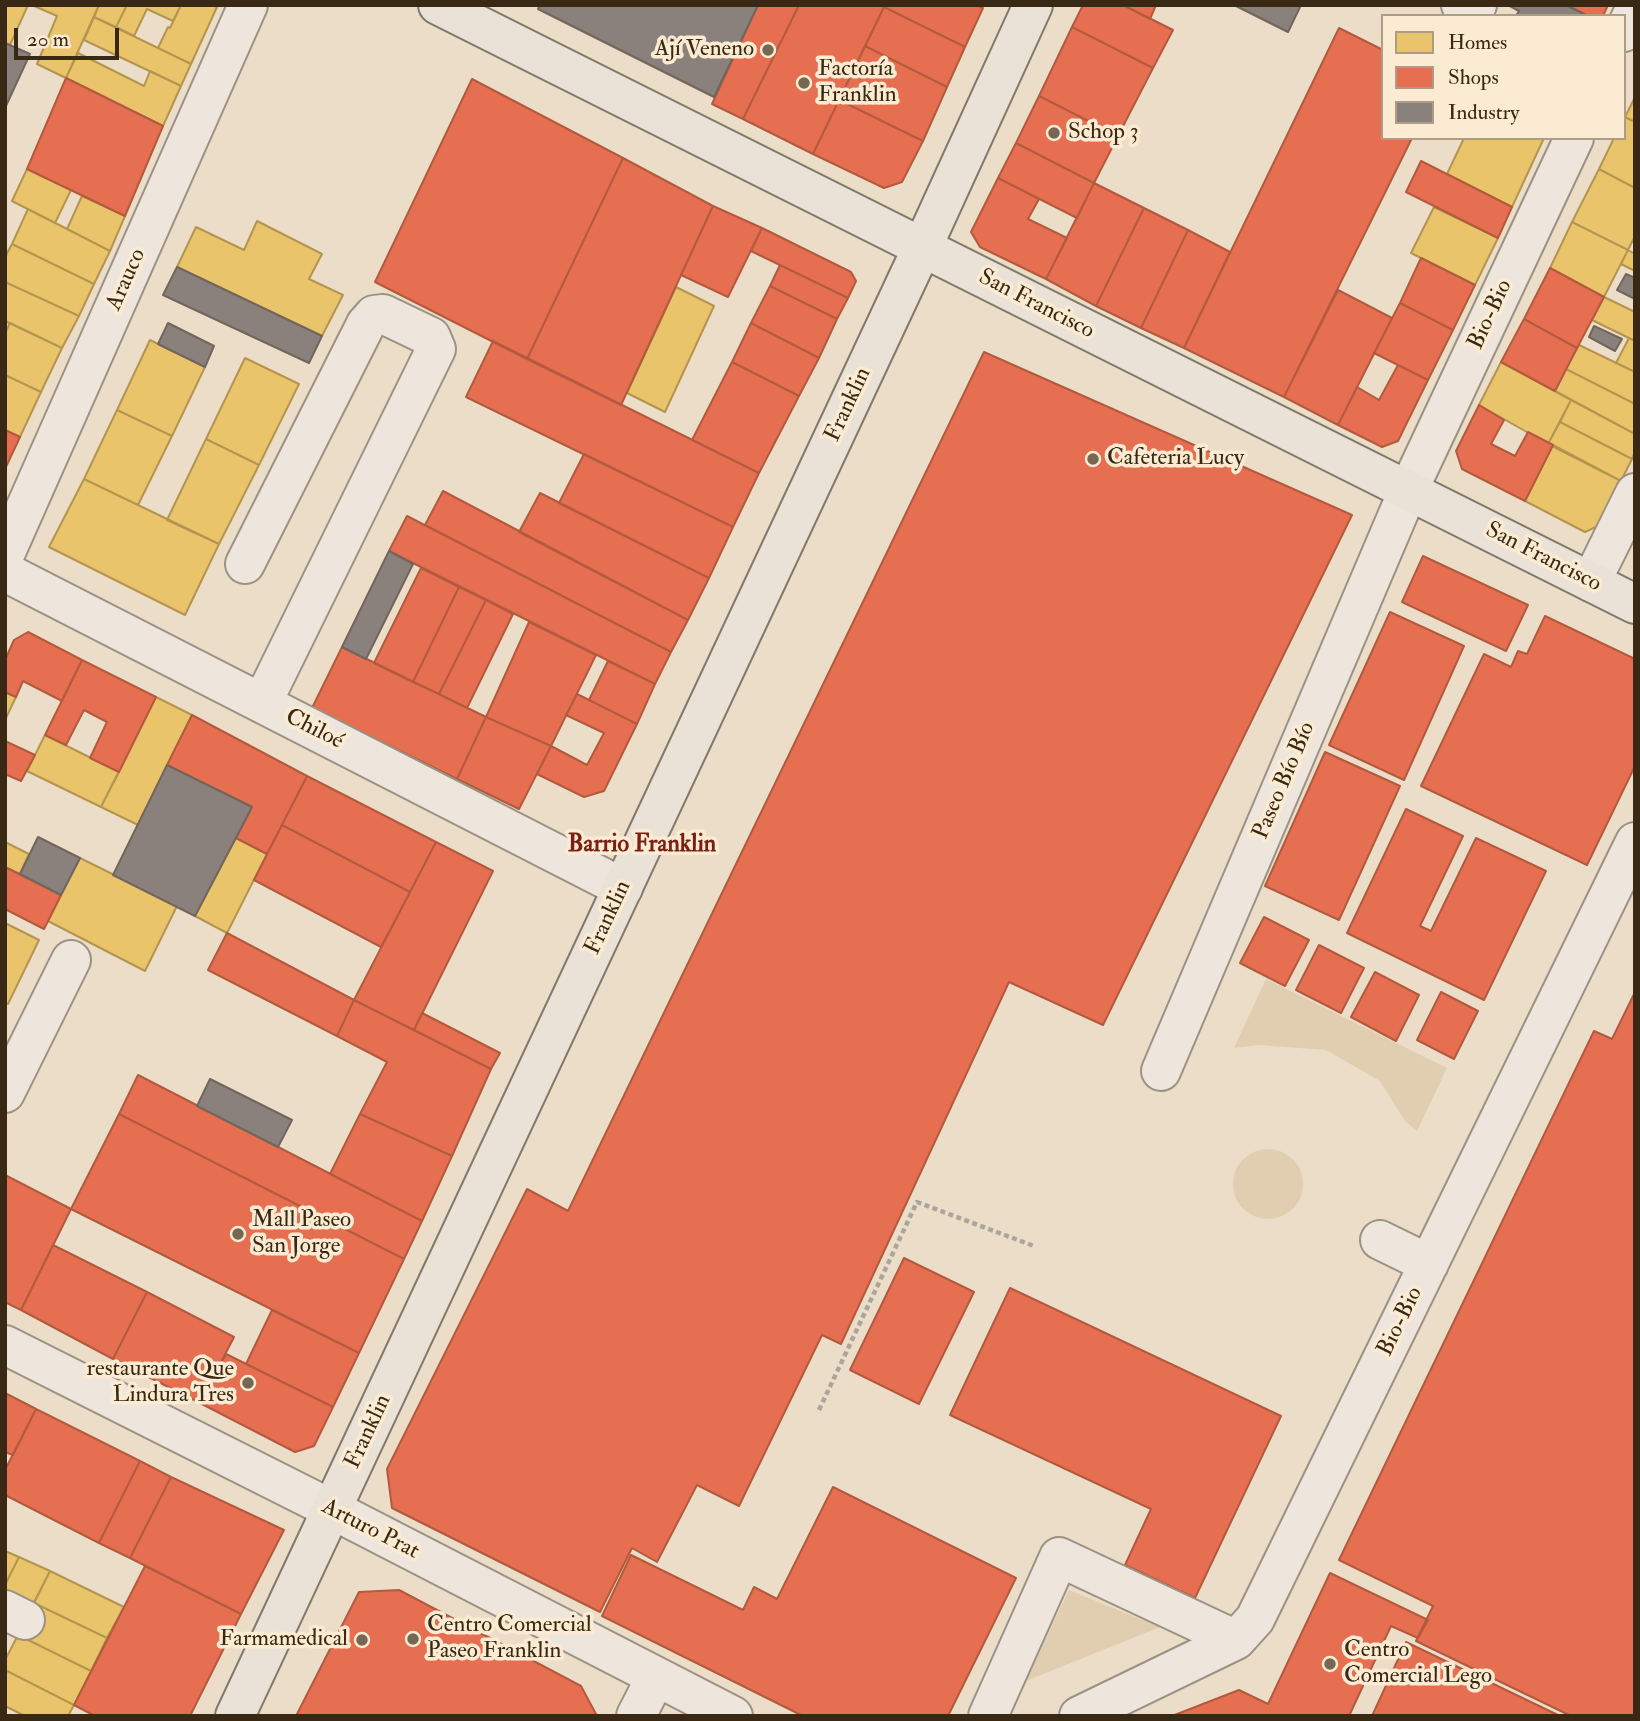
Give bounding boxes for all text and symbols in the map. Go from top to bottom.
scale bar [18,14,122,58]
legend [1381,14,1626,140]
text: 20 m [27,26,69,53]
text: Homes [1448,29,1507,56]
place label: Ají Veneno [655,36,754,64]
marker: Ají Veneno [760,42,776,58]
place label: Factoría Franklin [818,56,897,110]
text: Shops [1448,64,1499,91]
marker: Factoría Franklin [796,75,812,91]
text: Industry [1448,99,1520,126]
place label: Schop 3 [1068,119,1138,147]
marker: Schop 3 [1046,125,1062,141]
street label: Arauco [101,245,153,315]
street label: San Francisco [974,264,1098,346]
street label: Bio-Bio [1463,276,1519,354]
street label: Franklin [820,364,878,446]
place label: Cafeteria Lucy [1107,445,1244,473]
marker: Cafeteria Lucy [1085,451,1101,467]
street label: San Francisco [1481,517,1605,599]
street label: Chiloé [280,704,348,756]
street label: Paseo Bío Bío [1248,718,1322,844]
district label: Barrio Franklin [568,832,716,860]
street label: Franklin [580,877,638,959]
place label: Mall Paseo San Jorge [252,1207,351,1261]
marker: Mall Paseo San Jorge [230,1226,246,1242]
street label: Bio-Bio [1372,1283,1430,1361]
place label: restaurante Que Lindura Tres [87,1356,234,1410]
marker: restaurante Que Lindura Tres [240,1375,256,1391]
street label: Franklin [340,1391,398,1473]
street label: Arturo Prat [317,1494,423,1566]
place label: Centro Comercial Paseo Franklin [427,1612,592,1666]
place label: Farmamedical [220,1626,348,1654]
marker: Centro Comercial Paseo Franklin [405,1631,421,1647]
marker: Farmamedical [354,1632,370,1648]
place label: Centro Comercial Lego [1344,1637,1492,1691]
marker: Centro Comercial Lego [1322,1656,1338,1672]

